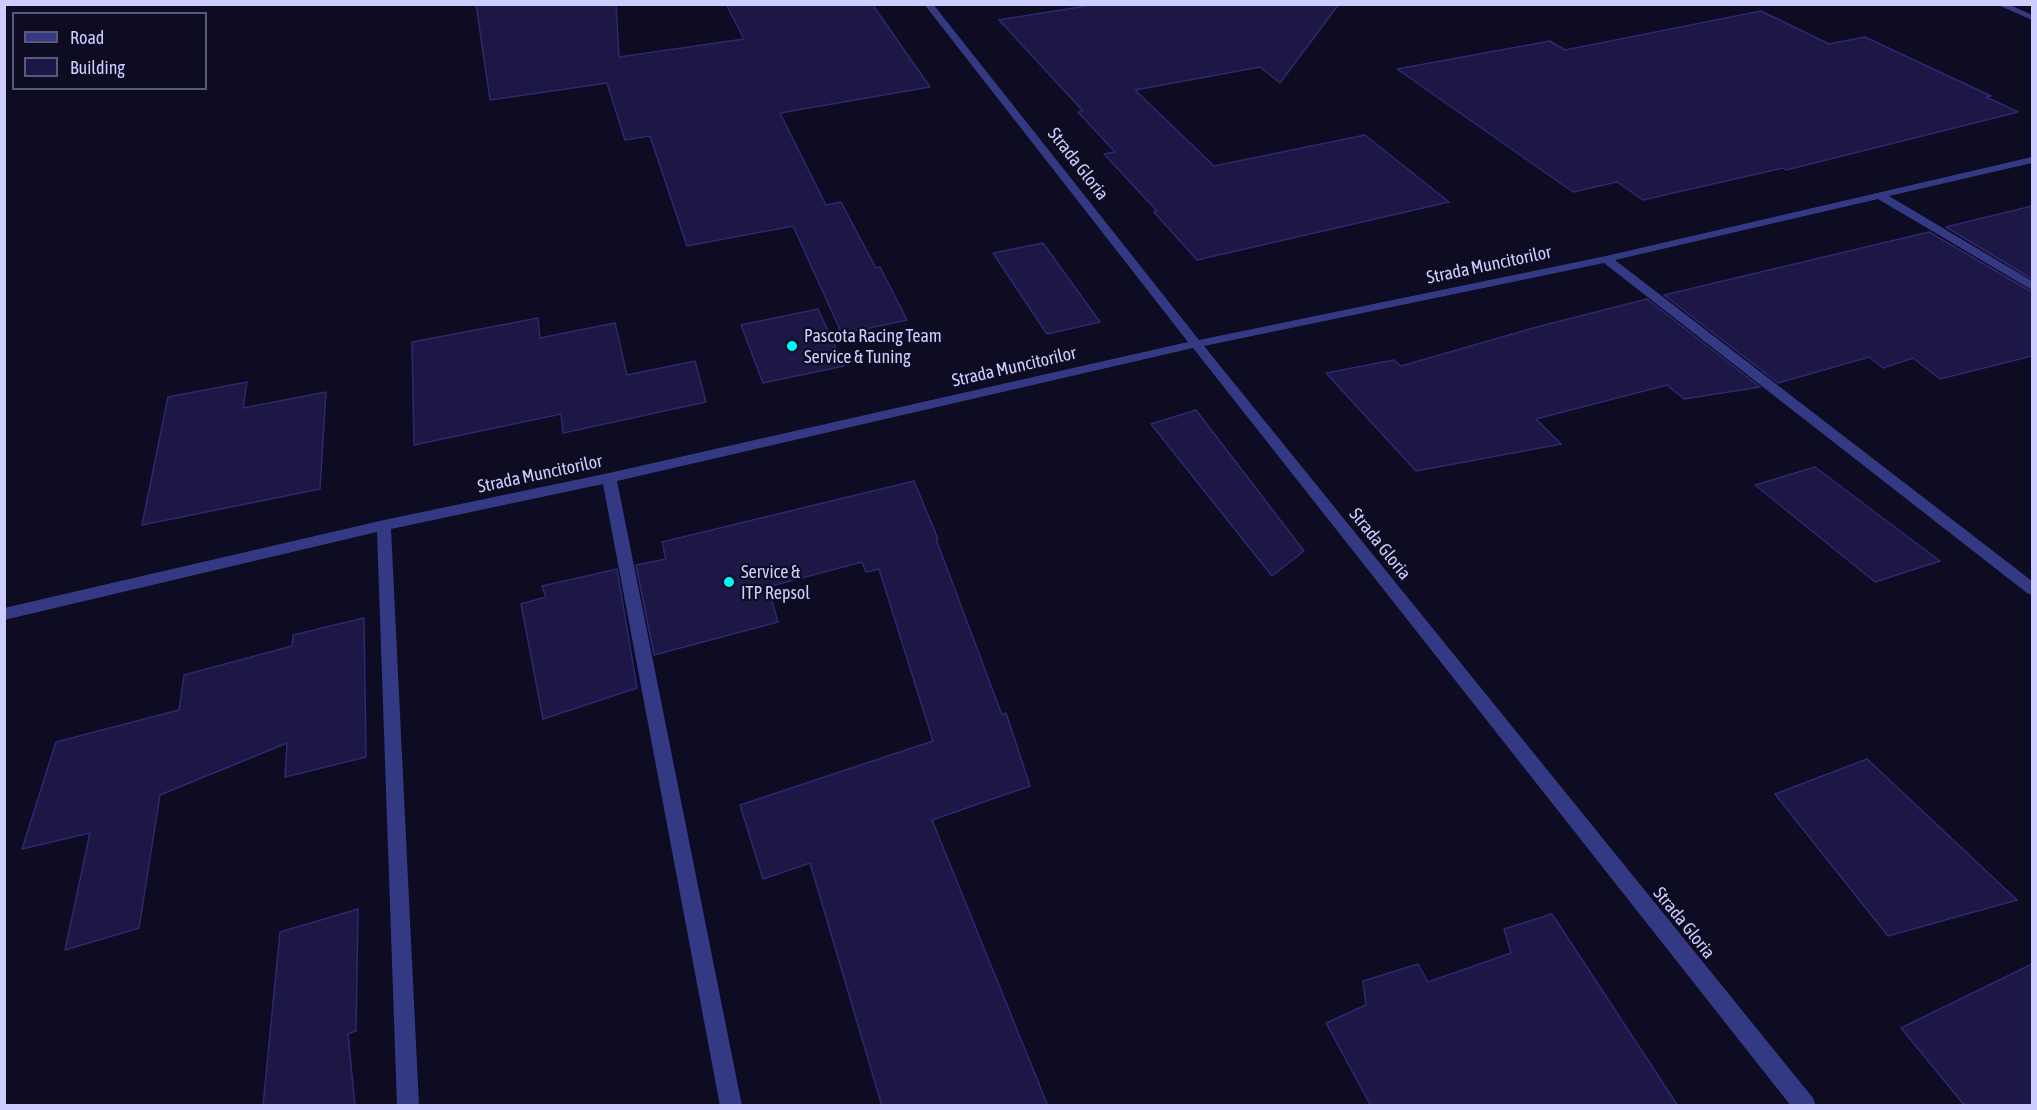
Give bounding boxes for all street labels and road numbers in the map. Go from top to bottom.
street label: Strada Gloria [1043,124,1113,204]
street label: Strada Muncitorilor [1425,241,1553,289]
street label: Strada Muncitorilor [950,342,1078,392]
street label: Strada Muncitorilor [476,450,604,498]
street label: Strada Gloria [1345,504,1415,584]
street label: Strada Gloria [1649,883,1719,963]

